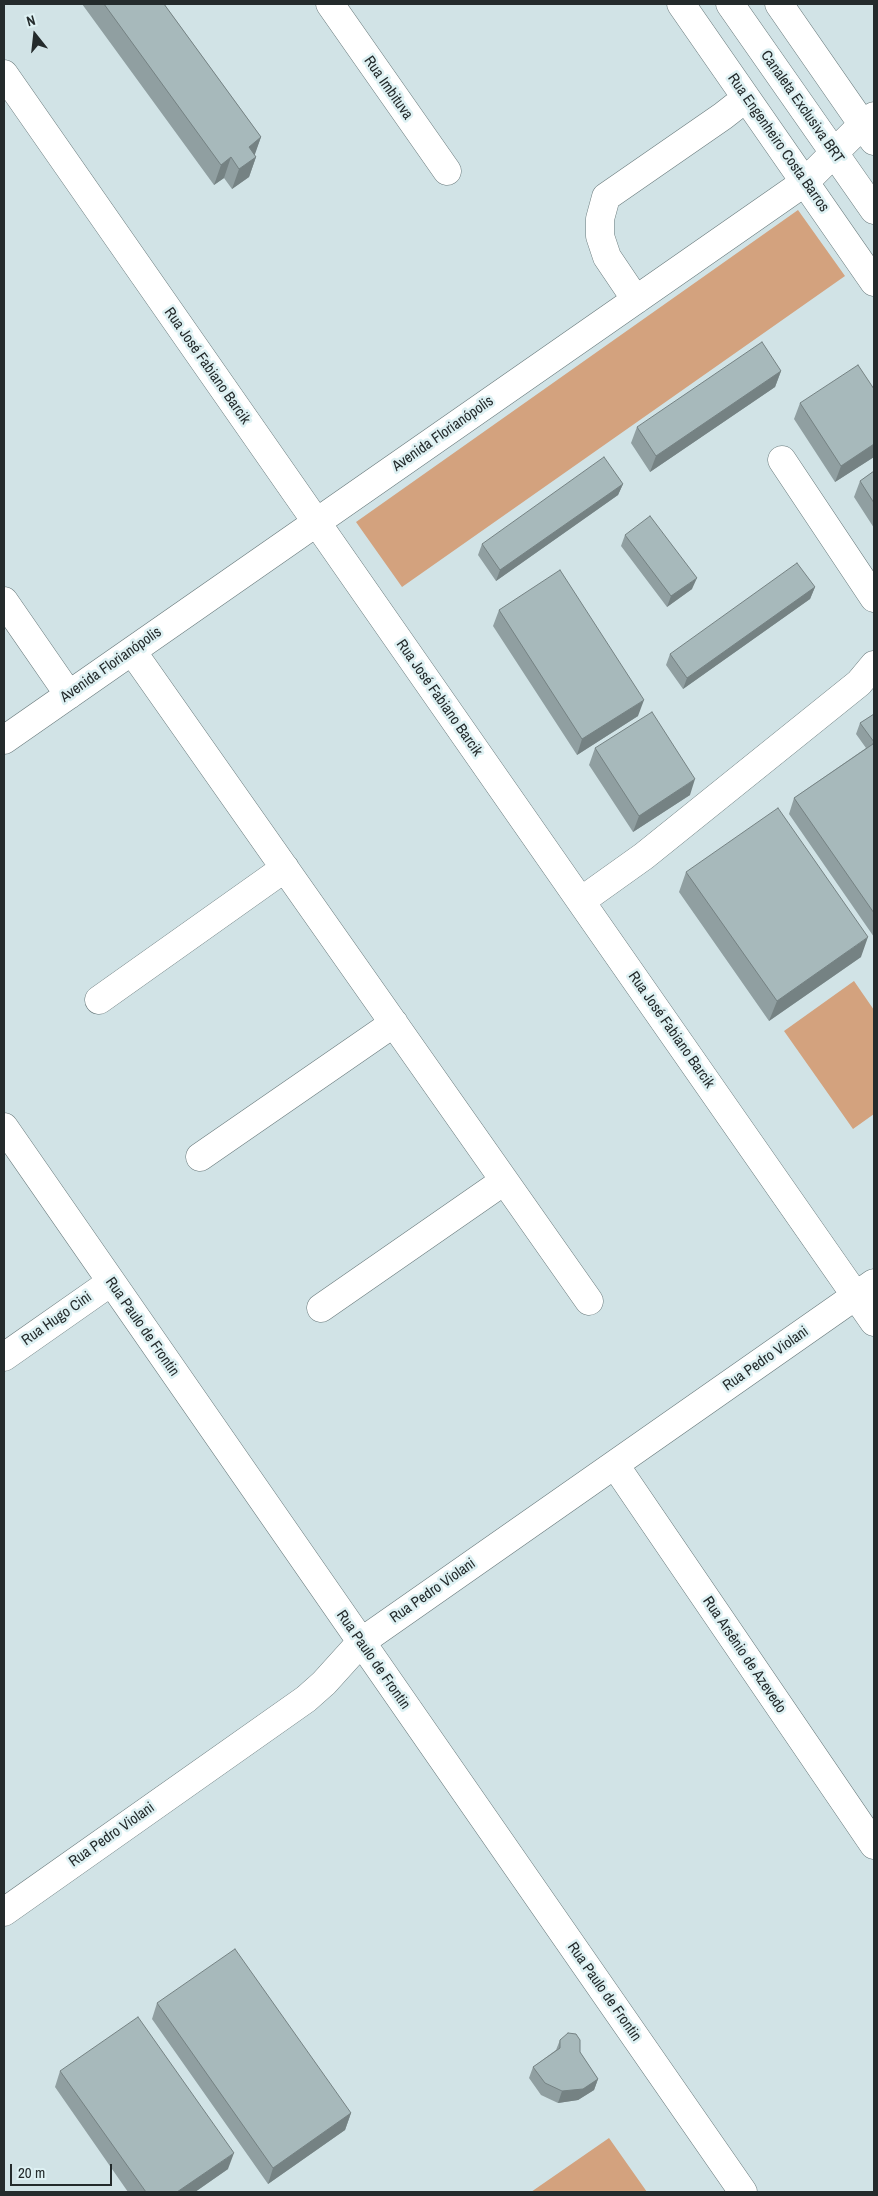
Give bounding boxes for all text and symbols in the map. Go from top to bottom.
north arrow [10,10,60,60]
text: N [24,11,37,30]
street label: Canaleta Exclusiva BRT [756,47,848,167]
street label: Rua Imbituva [360,53,416,123]
street label: Rua Engenheiro Costa Barros [723,70,833,216]
street label: Rua José Fabiano Barcik [160,304,254,428]
street label: Avenida Florianópolis [389,392,497,476]
street label: Avenida Florianópolis [57,623,165,707]
street label: Rua José Fabiano Barcik [392,636,486,760]
street label: Rua José Fabiano Barcik [624,968,718,1092]
street label: Rua Paulo de Frontin [101,1274,183,1380]
street label: Rua Hugo Cini [19,1288,95,1350]
street label: Rua Pedro Violani [720,1323,812,1395]
street label: Rua Pedro Violani [387,1555,479,1627]
street label: Rua Arsênio de Azevedo [698,1593,790,1717]
street label: Rua Paulo de Frontin [332,1607,414,1713]
street label: Rua Pedro Violani [66,1799,158,1871]
street label: Rua Paulo de Frontin [563,1939,645,2045]
scale bar [12,2154,115,2186]
text: 20 m [18,2162,45,2183]

